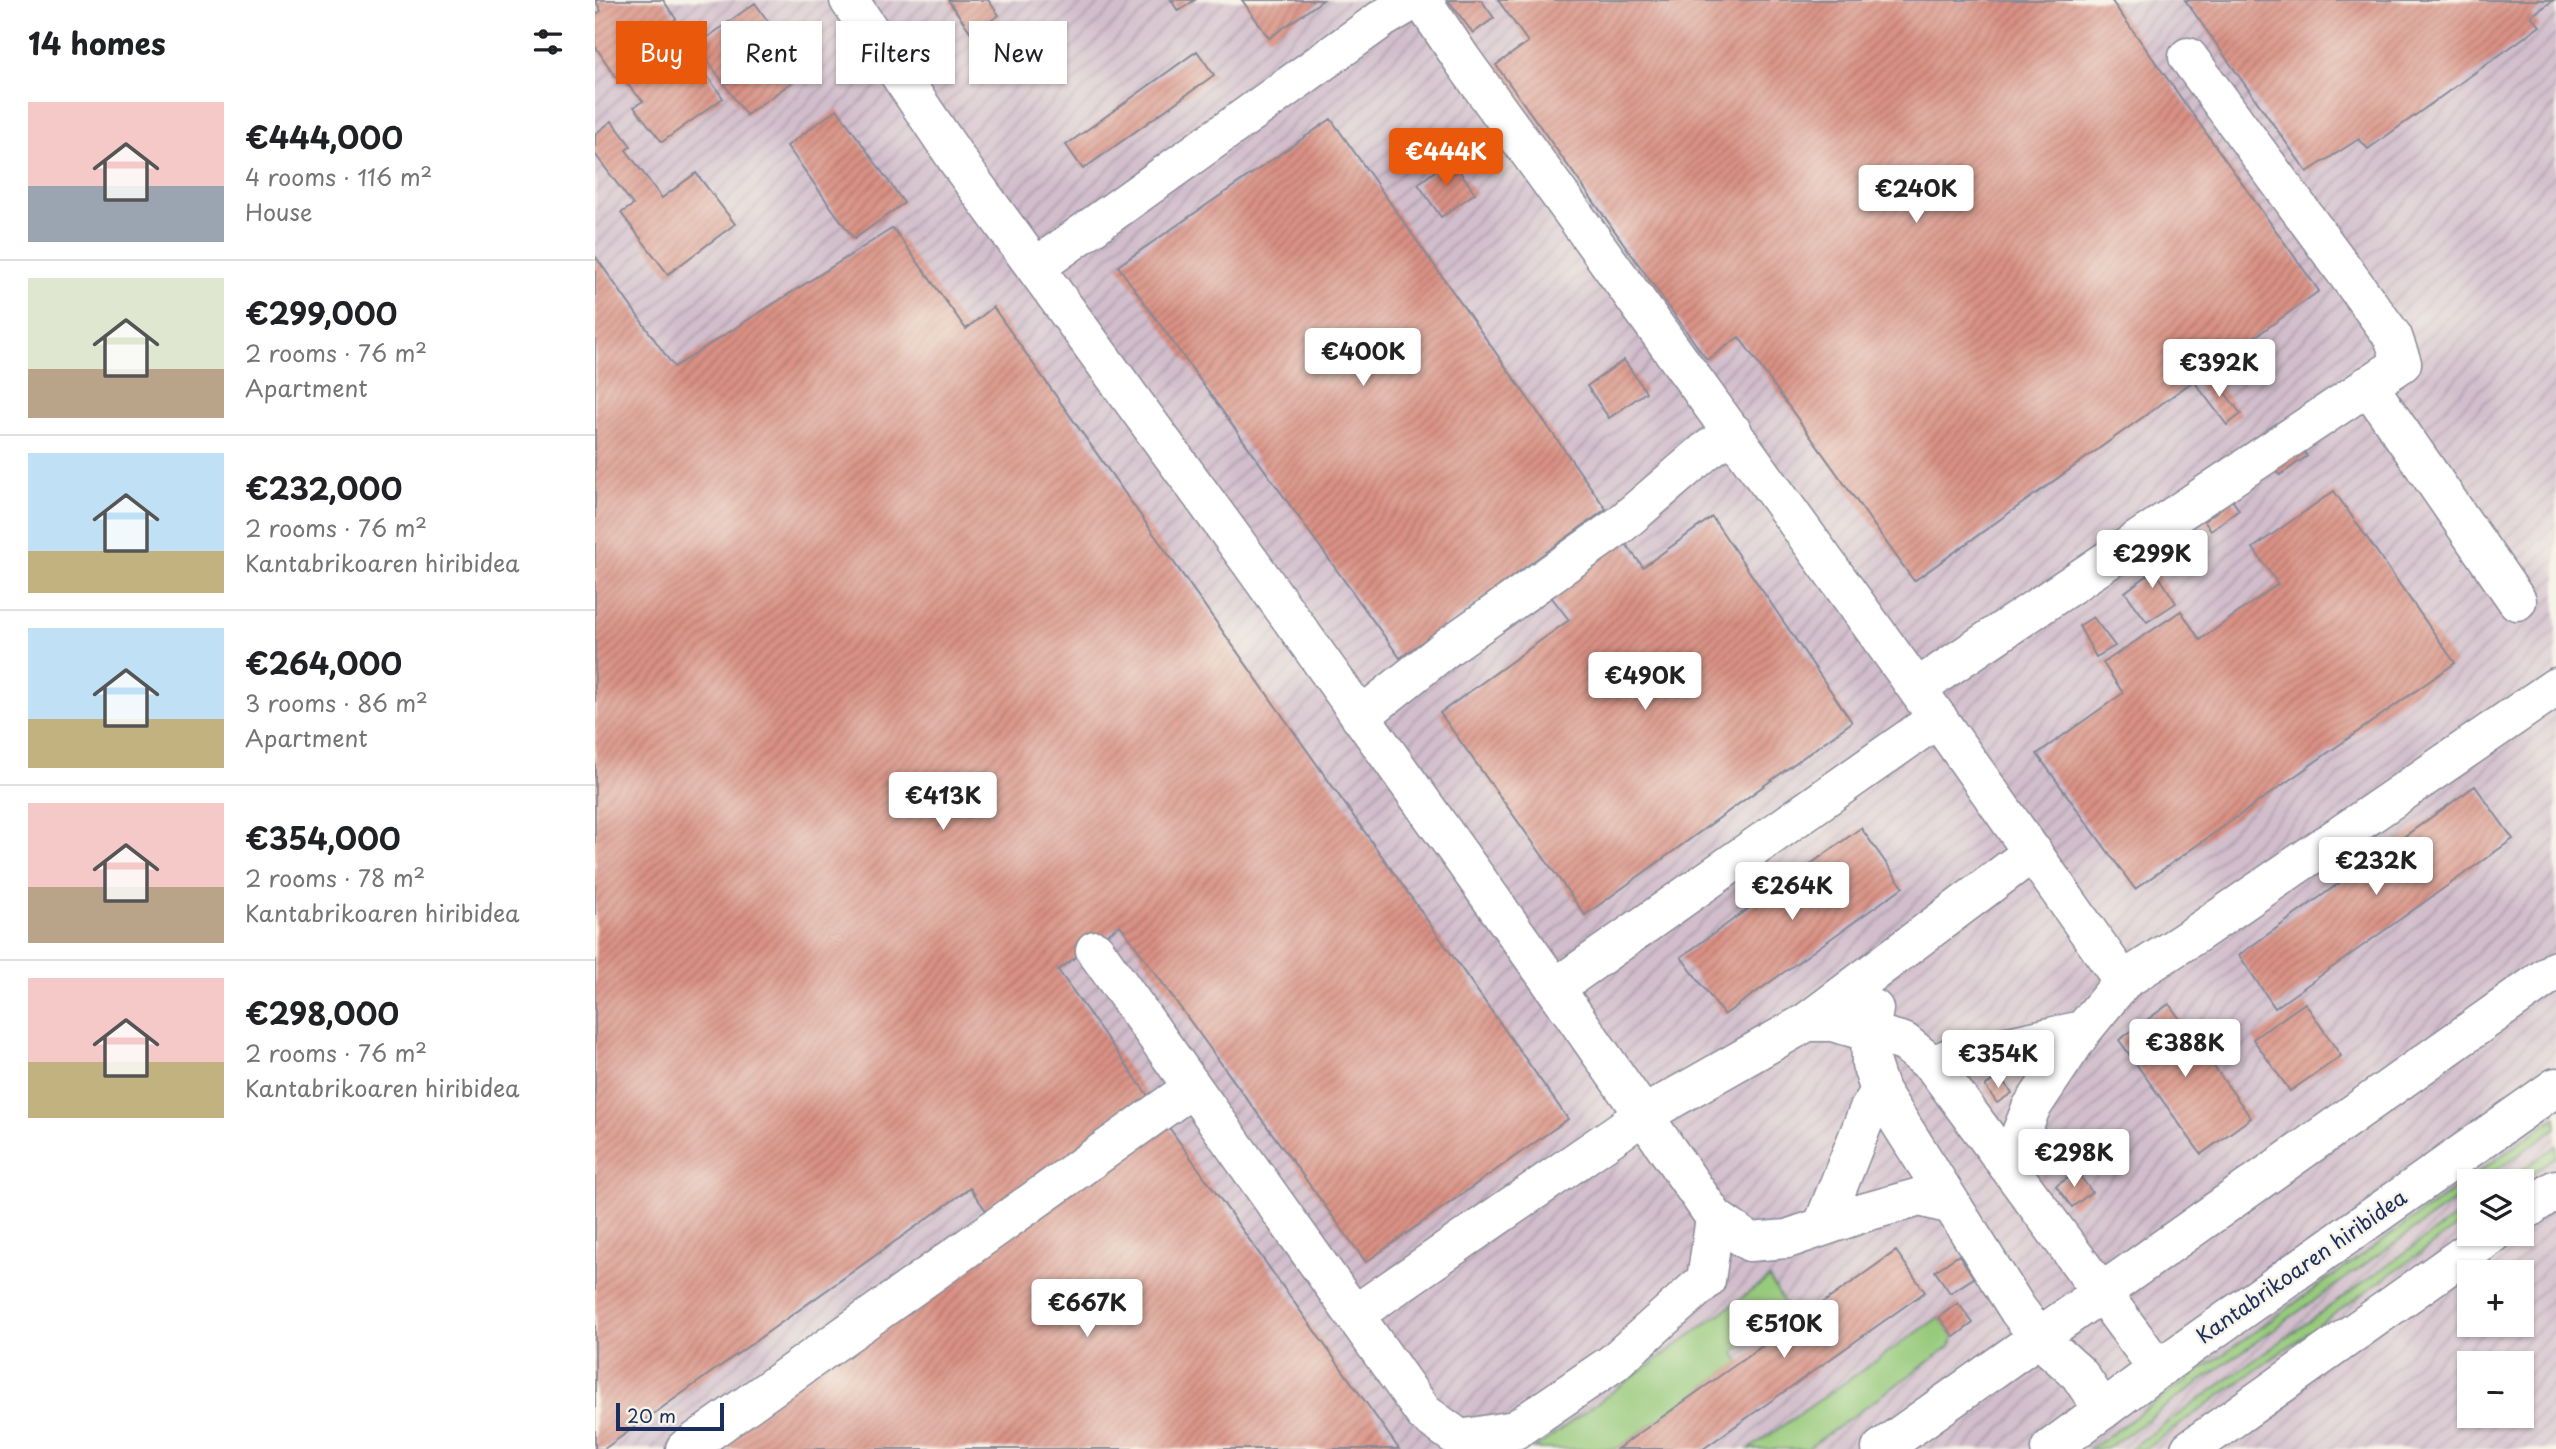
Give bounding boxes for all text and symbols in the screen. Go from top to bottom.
text: 14 homes [28,20,166,65]
chip: Buy [616,21,707,84]
chip: Rent [721,21,822,84]
chip: Filters [836,21,955,84]
chip: New [969,21,1067,84]
icon: filters [529,23,567,61]
text: €444,000 [245,114,403,159]
pin: €444K [1397,128,1495,188]
icon: home [84,130,168,214]
text: €444K [1405,133,1487,168]
text: 4 rooms · 116 m² [245,159,432,194]
pin: €240K [1867,166,1965,225]
text: €240K [1875,170,1957,205]
text: House [245,194,312,229]
text: €299,000 [245,290,397,335]
icon: home [84,306,168,390]
pin: €400K [1314,328,1412,388]
text: €400K [1321,333,1405,368]
text: 2 rooms · 76 m² [245,335,427,370]
pin: €392K [2170,340,2268,399]
text: €392K [2179,344,2259,379]
text: Apartment [245,370,368,405]
text: €232,000 [245,465,402,510]
icon: home [84,481,168,565]
text: 2 rooms · 76 m² [245,510,427,545]
pin: €299K [2103,530,2201,590]
text: €299K [2113,535,2191,570]
text: Kantabrikoaren hiribidea [245,545,520,580]
text: €264,000 [245,640,402,685]
pin: €490K [1596,652,1694,712]
icon: home [84,656,168,740]
text: €490K [1604,657,1686,692]
text: 3 rooms · 86 m² [245,685,428,720]
text: Apartment [245,720,368,755]
pin: €413K [894,772,992,832]
text: €413K [905,777,981,812]
text: €354,000 [245,815,401,860]
icon: home [84,831,168,915]
pin: €232K [2327,838,2425,897]
text: €232K [2335,842,2417,877]
text: 2 rooms · 78 m² [245,860,425,895]
pin: €264K [1743,862,1841,922]
text: €264K [1751,867,1833,902]
text: Kantabrikoaren hiribidea [245,895,520,930]
text: €298,000 [245,990,399,1035]
icon: home [84,1006,168,1090]
pin: €388K [2136,1020,2234,1079]
text: €388K [2145,1024,2225,1059]
pin: €354K [1949,1030,2047,1090]
text: 2 rooms · 76 m² [245,1035,427,1070]
text: €354K [1958,1035,2038,1070]
text: Kantabrikoaren hiribidea [245,1070,520,1105]
pin: €298K [2025,1130,2123,1189]
text: €298K [2034,1134,2114,1169]
map controls [2457,1169,2534,1428]
button: layers [2457,1169,2534,1246]
street label: Kantabrikoaren hiribidea [2189,1180,2413,1350]
button: + [2457,1260,2534,1337]
pin: €667K [1038,1280,1136,1339]
text: €667K [1047,1284,1127,1319]
pin: €510K [1735,1300,1833,1360]
text: €510K [1745,1305,1823,1340]
button: − [2457,1351,2534,1428]
scale bar [616,1400,725,1432]
text: 20 m [627,1401,676,1429]

